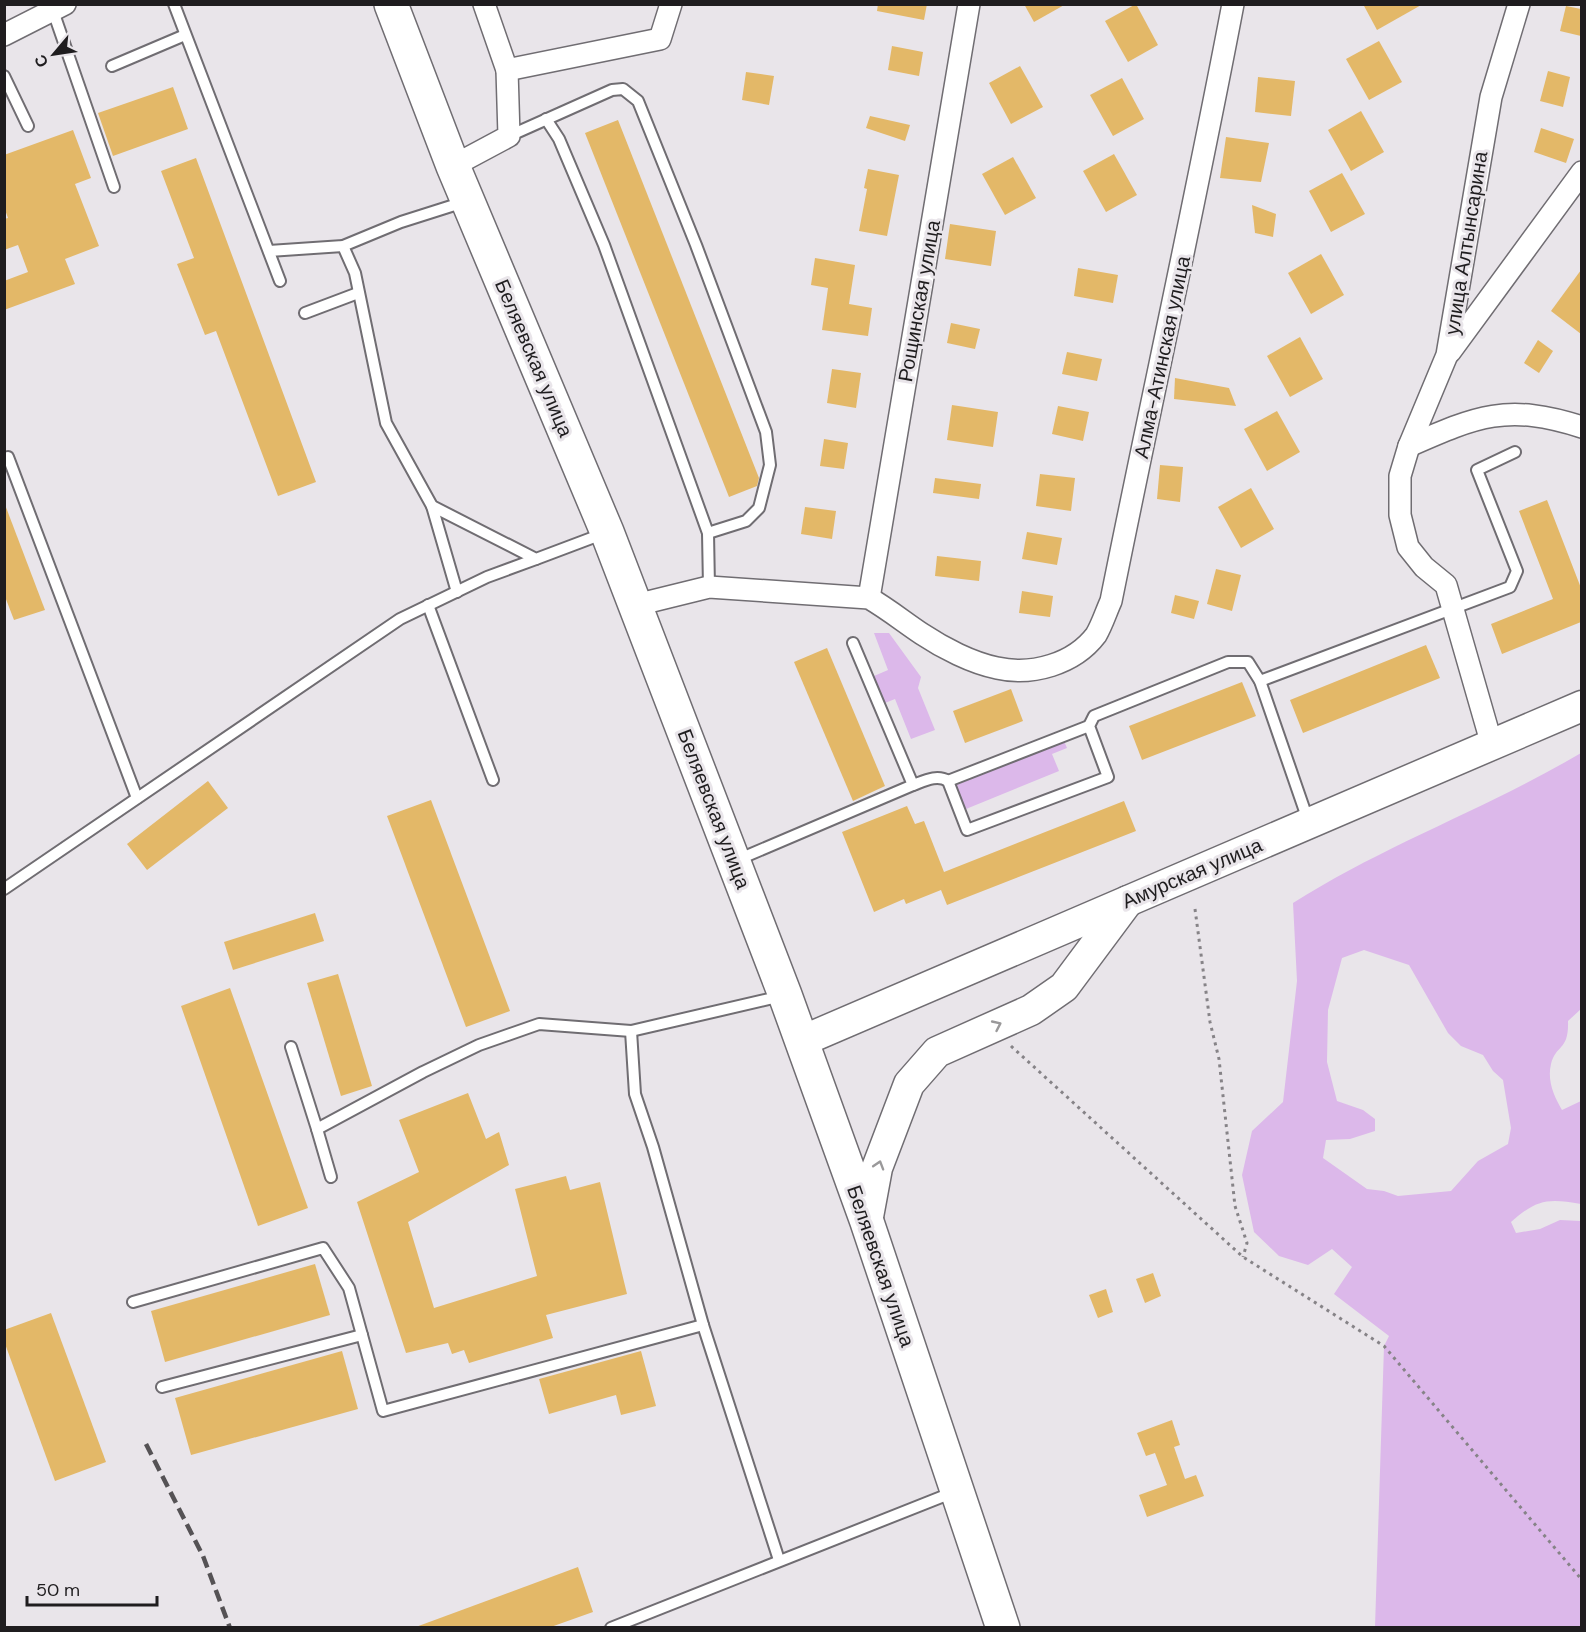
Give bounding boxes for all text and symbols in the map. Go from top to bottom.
north arrow [24,24,84,84]
text: С [29,51,53,71]
street label: улица Алтынсарина [1439,149,1493,337]
street label: Рощинская улица [892,217,946,384]
street label: Алма-Атинская улица [1128,252,1196,461]
street label: Беляевская улица [489,275,579,442]
street label: Беляевская улица [672,725,757,893]
street label: Амурская улица [1118,831,1267,914]
one-way arrow [991,1021,1002,1033]
one-way arrow [872,1160,884,1171]
street label: Беляевская улица [841,1182,921,1351]
scale bar [27,1569,158,1607]
text: 50 m [36,1578,80,1602]

